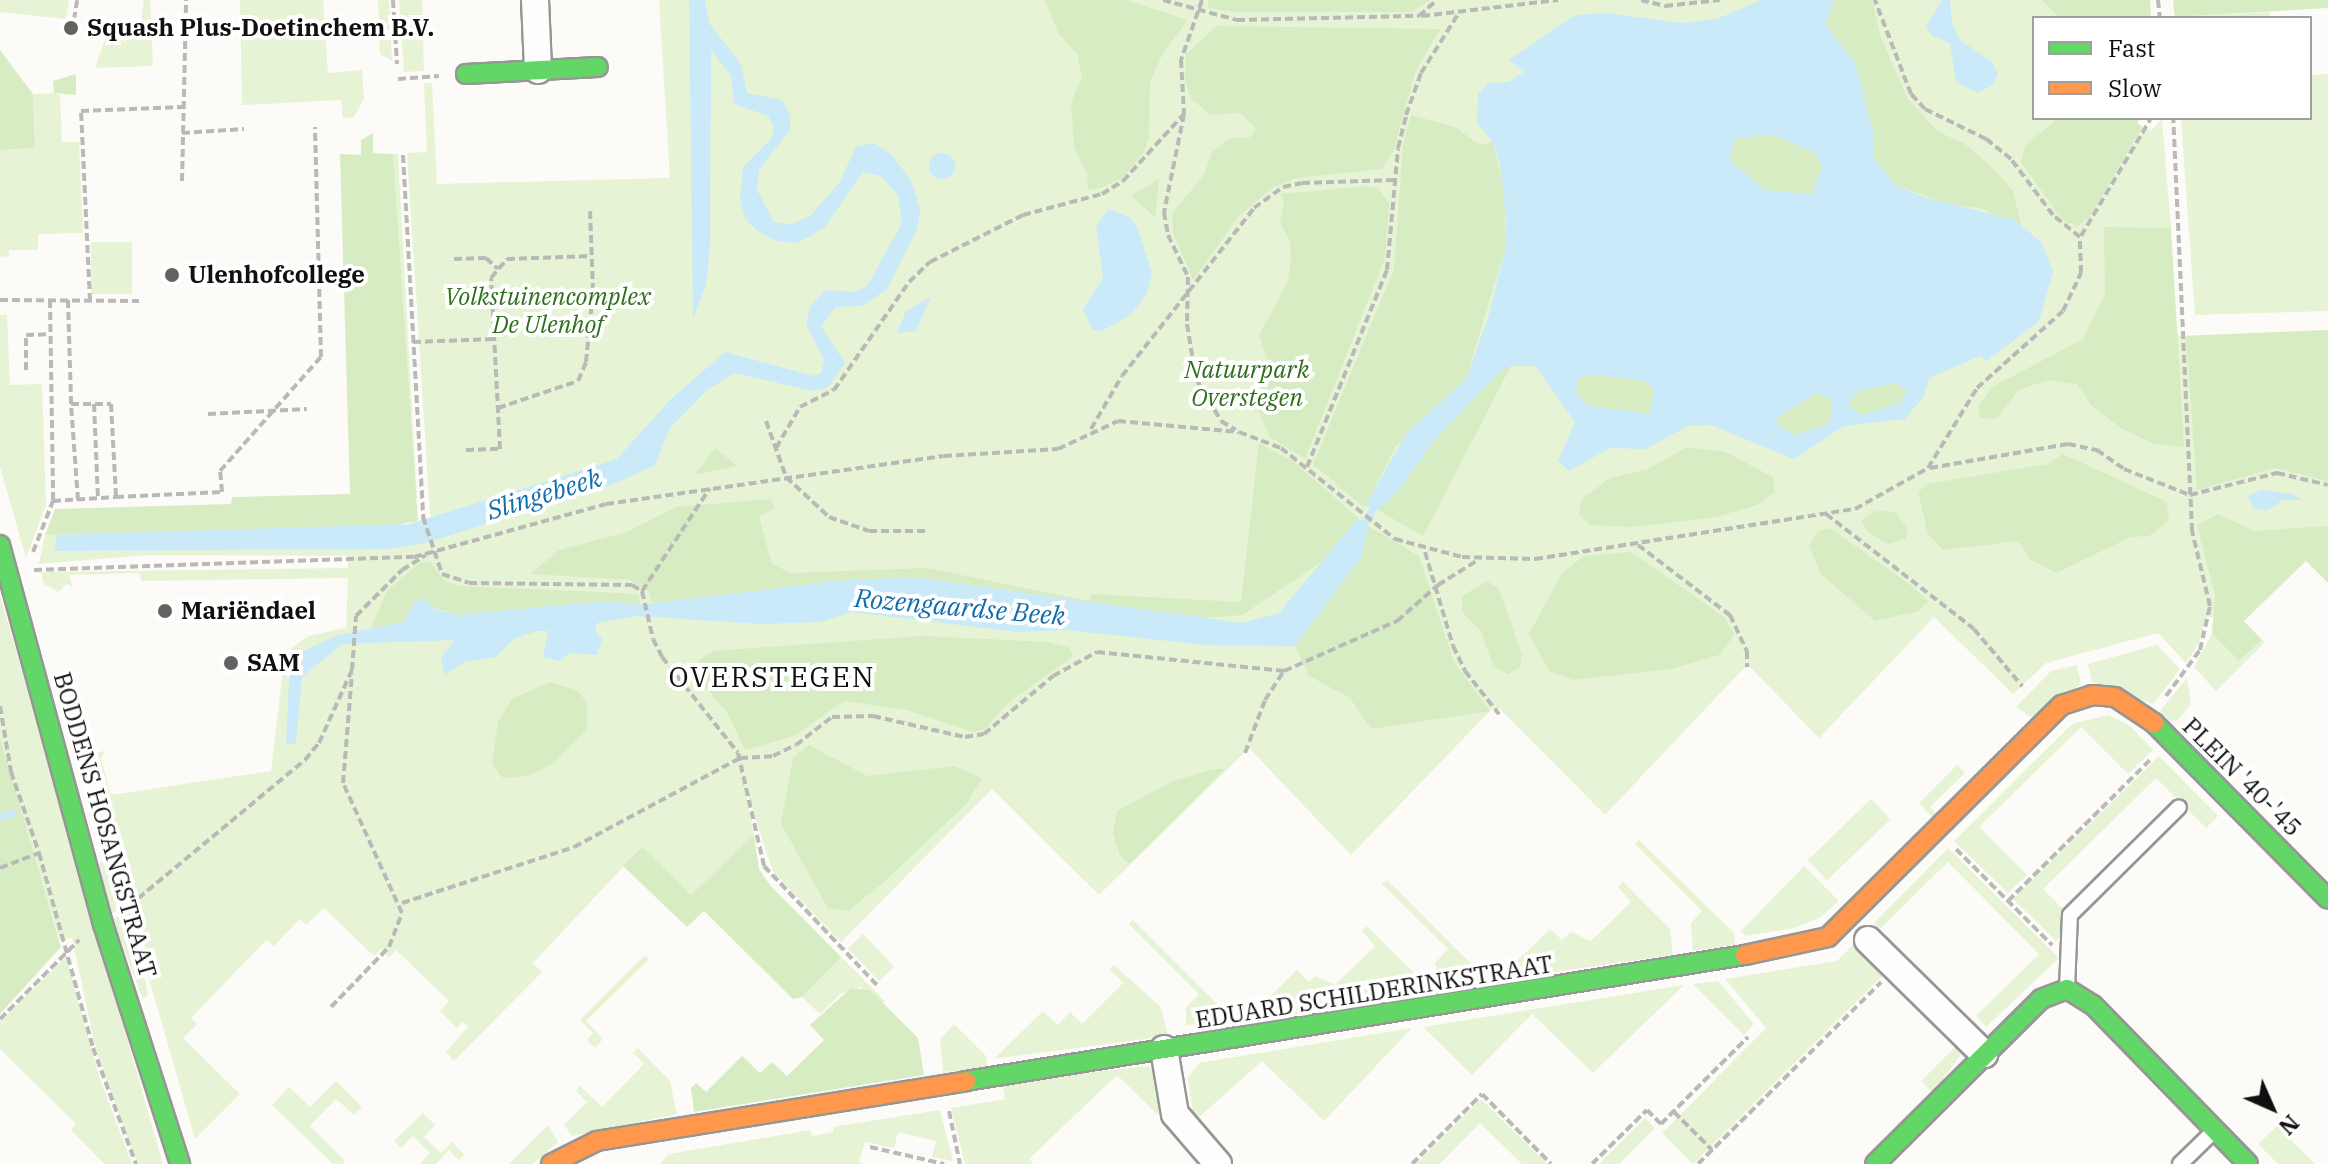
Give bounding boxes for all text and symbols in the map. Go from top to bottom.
place label: Squash Plus-Doetinchem B.V. [87,14,434,42]
legend [2032,16,2312,120]
marker: Squash Plus-Doetinchem B.V. [62,19,80,37]
text: Fast [2108,32,2155,64]
text: Slow [2108,72,2161,104]
place label: Ulenhofcollege [188,261,365,289]
marker: Ulenhofcollege [163,266,181,284]
park label: Volkstuinencomplex De Ulenhof [445,283,651,339]
park label: Natuurpark Overstegen [1185,356,1309,412]
water label: Slingebeek [483,462,605,526]
water label: Rozengaardse Beek [853,582,1067,632]
place label: Mariëndael [181,597,316,625]
marker: Mariëndael [156,602,174,620]
place label: SAM [247,649,300,677]
marker: SAM [222,654,240,672]
district label: OVERSTEGEN [668,660,876,694]
street label: BODDENS HOSANGSTRAAT [48,669,162,981]
street label: PLEIN '40-'45 [2177,712,2307,842]
street label: EDUARD SCHILDERINKSTRAAT [1193,950,1555,1034]
north arrow [2232,1068,2312,1148]
text: N [2273,1109,2306,1142]

